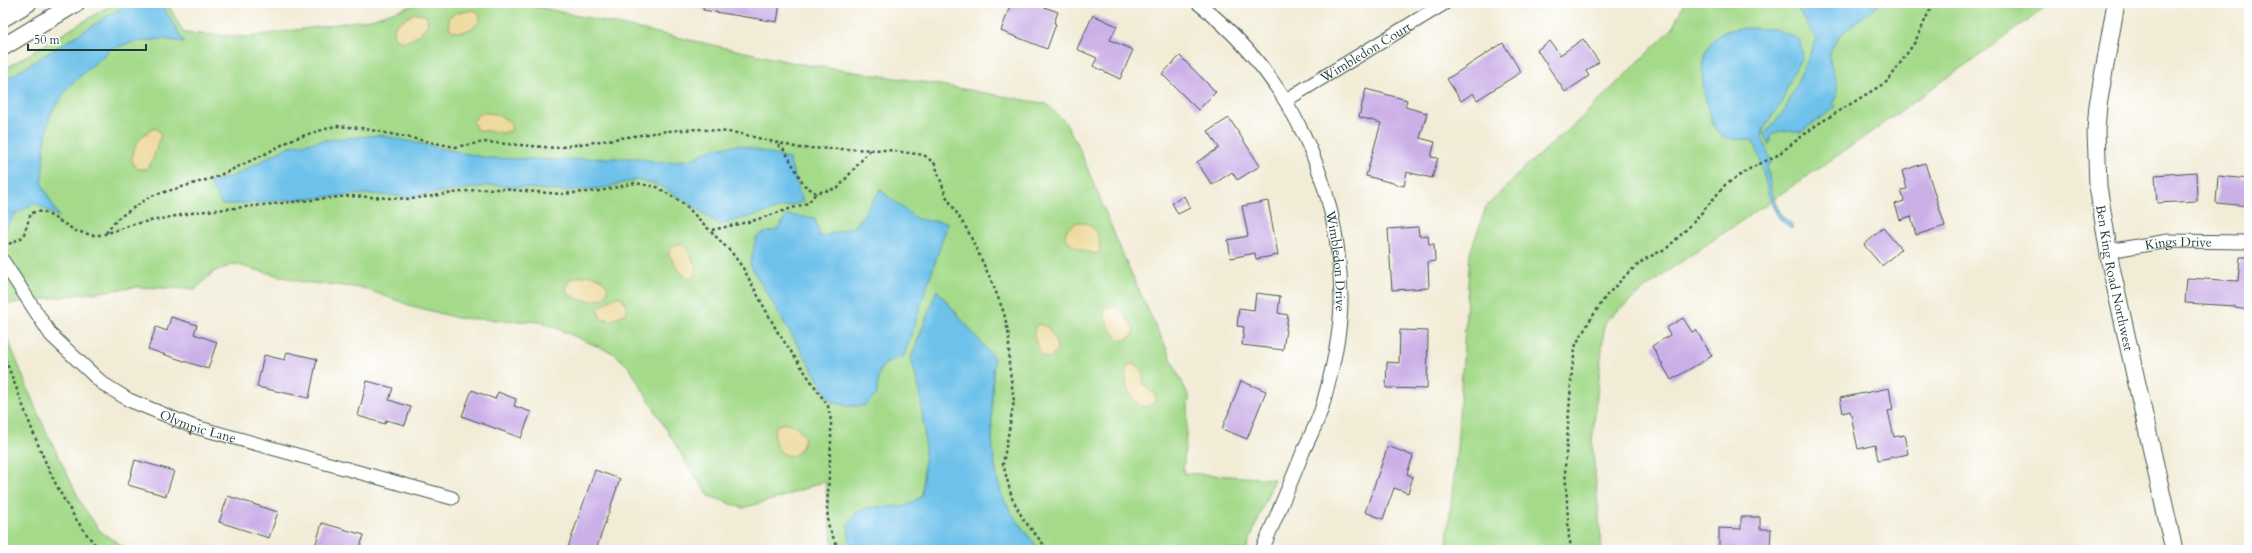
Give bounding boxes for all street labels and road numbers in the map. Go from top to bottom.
street label: Wimbledon Court [1316,18,1415,87]
street label: Ben King Road Northwest [2091,204,2137,353]
street label: Wimbledon Drive [1321,208,1349,312]
street label: Kings Drive [2144,233,2212,255]
street label: Olympic Lane [157,406,238,448]

